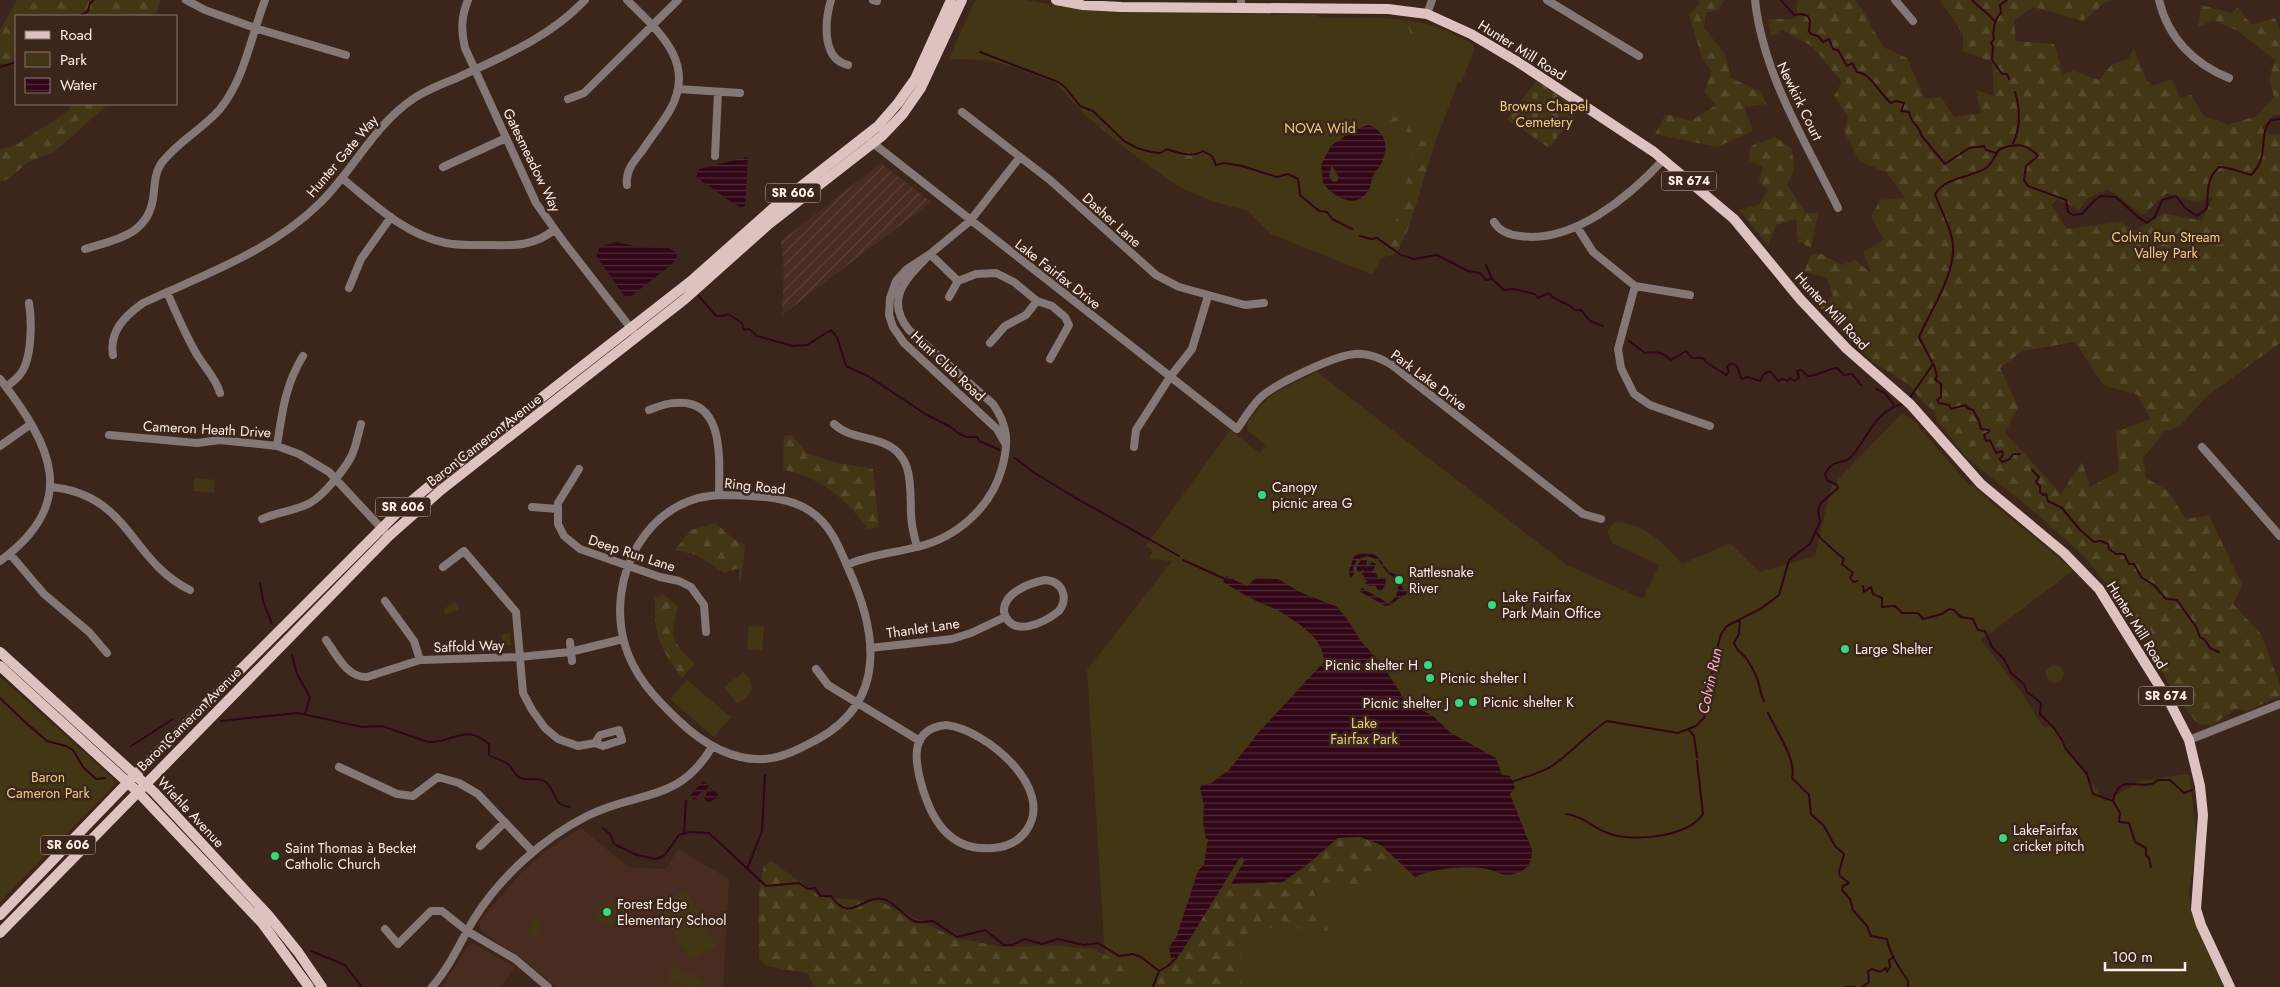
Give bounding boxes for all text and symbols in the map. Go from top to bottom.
legend [15,15,178,105]
street label: Hunter Mill Road [1474,15,1570,85]
text: Road [60,24,92,46]
text: Park [60,49,87,71]
street label: Newkirk Court [1772,58,1828,144]
text: Water [60,74,98,96]
park label: Browns Chapel Cemetery [1500,96,1588,132]
street label: Gatesmeadow Way [498,105,566,216]
street label: Hunter Gate Way [302,110,383,201]
park label: NOVA Wild [1284,118,1356,138]
road number: SR 674 [1662,172,1716,190]
road number: SR 606 [766,184,820,202]
street label: Dasher Lane [1078,188,1146,252]
park label: Colvin Run Stream Valley Park [2111,227,2221,263]
street label: Lake Fairfax Drive [1011,234,1105,314]
street label: Hunter Mill Road [1791,268,1873,354]
street label: Hunt Club Road [907,326,989,406]
street label: Park Lake Drive [1387,345,1471,415]
street label: Baron Cameron Avenue [423,389,545,491]
street label: Cameron Heath Drive [142,416,272,442]
street label: Ring Road [724,473,786,499]
place label: Canopy picnic area G [1272,477,1353,513]
marker: Canopy picnic area G [1256,489,1268,501]
road number: SR 606 [376,498,430,516]
street label: Deep Run Lane [586,530,678,576]
place label: Rattlesnake River [1409,562,1474,598]
marker: Rattlesnake River [1393,574,1405,586]
street label: Hunter Mill Road [2102,577,2172,673]
place label: Lake Fairfax Park Main Office [1502,587,1601,623]
marker: Lake Fairfax Park Main Office [1486,599,1498,611]
street label: Thanlet Lane [885,613,961,643]
street label: Saffold Way [433,635,506,657]
place label: Large Shelter [1855,639,1933,659]
marker: Large Shelter [1839,643,1851,655]
water label: Colvin Run [1692,646,1728,716]
place label: Picnic shelter H [1325,655,1418,675]
marker: Picnic shelter H [1422,659,1434,671]
street label: Baron Cameron Avenue [132,662,246,776]
place label: Picnic shelter I [1440,668,1526,688]
marker: Picnic shelter I [1424,672,1436,684]
road number: SR 674 [2138,686,2194,706]
place label: Picnic shelter K [1483,692,1574,712]
place label: Picnic shelter J [1363,693,1449,713]
marker: Picnic shelter K [1467,696,1479,708]
marker: Picnic shelter J [1453,697,1465,709]
park label: Lake Fairfax Park [1330,713,1399,749]
park label: Baron Cameron Park [6,767,90,803]
street label: Wiehle Avenue [153,772,229,852]
place label: LakeFairfax cricket pitch [2013,820,2085,856]
marker: LakeFairfax cricket pitch [1997,832,2009,844]
road number: SR 606 [40,836,96,854]
place label: Saint Thomas à Becket Catholic Church [285,838,417,874]
marker: Saint Thomas à Becket Catholic Church [269,850,281,862]
place label: Forest Edge Elementary School [617,894,727,930]
marker: Forest Edge Elementary School [601,906,613,918]
scale bar [2105,940,2185,972]
text: 100 m [2112,946,2153,968]

